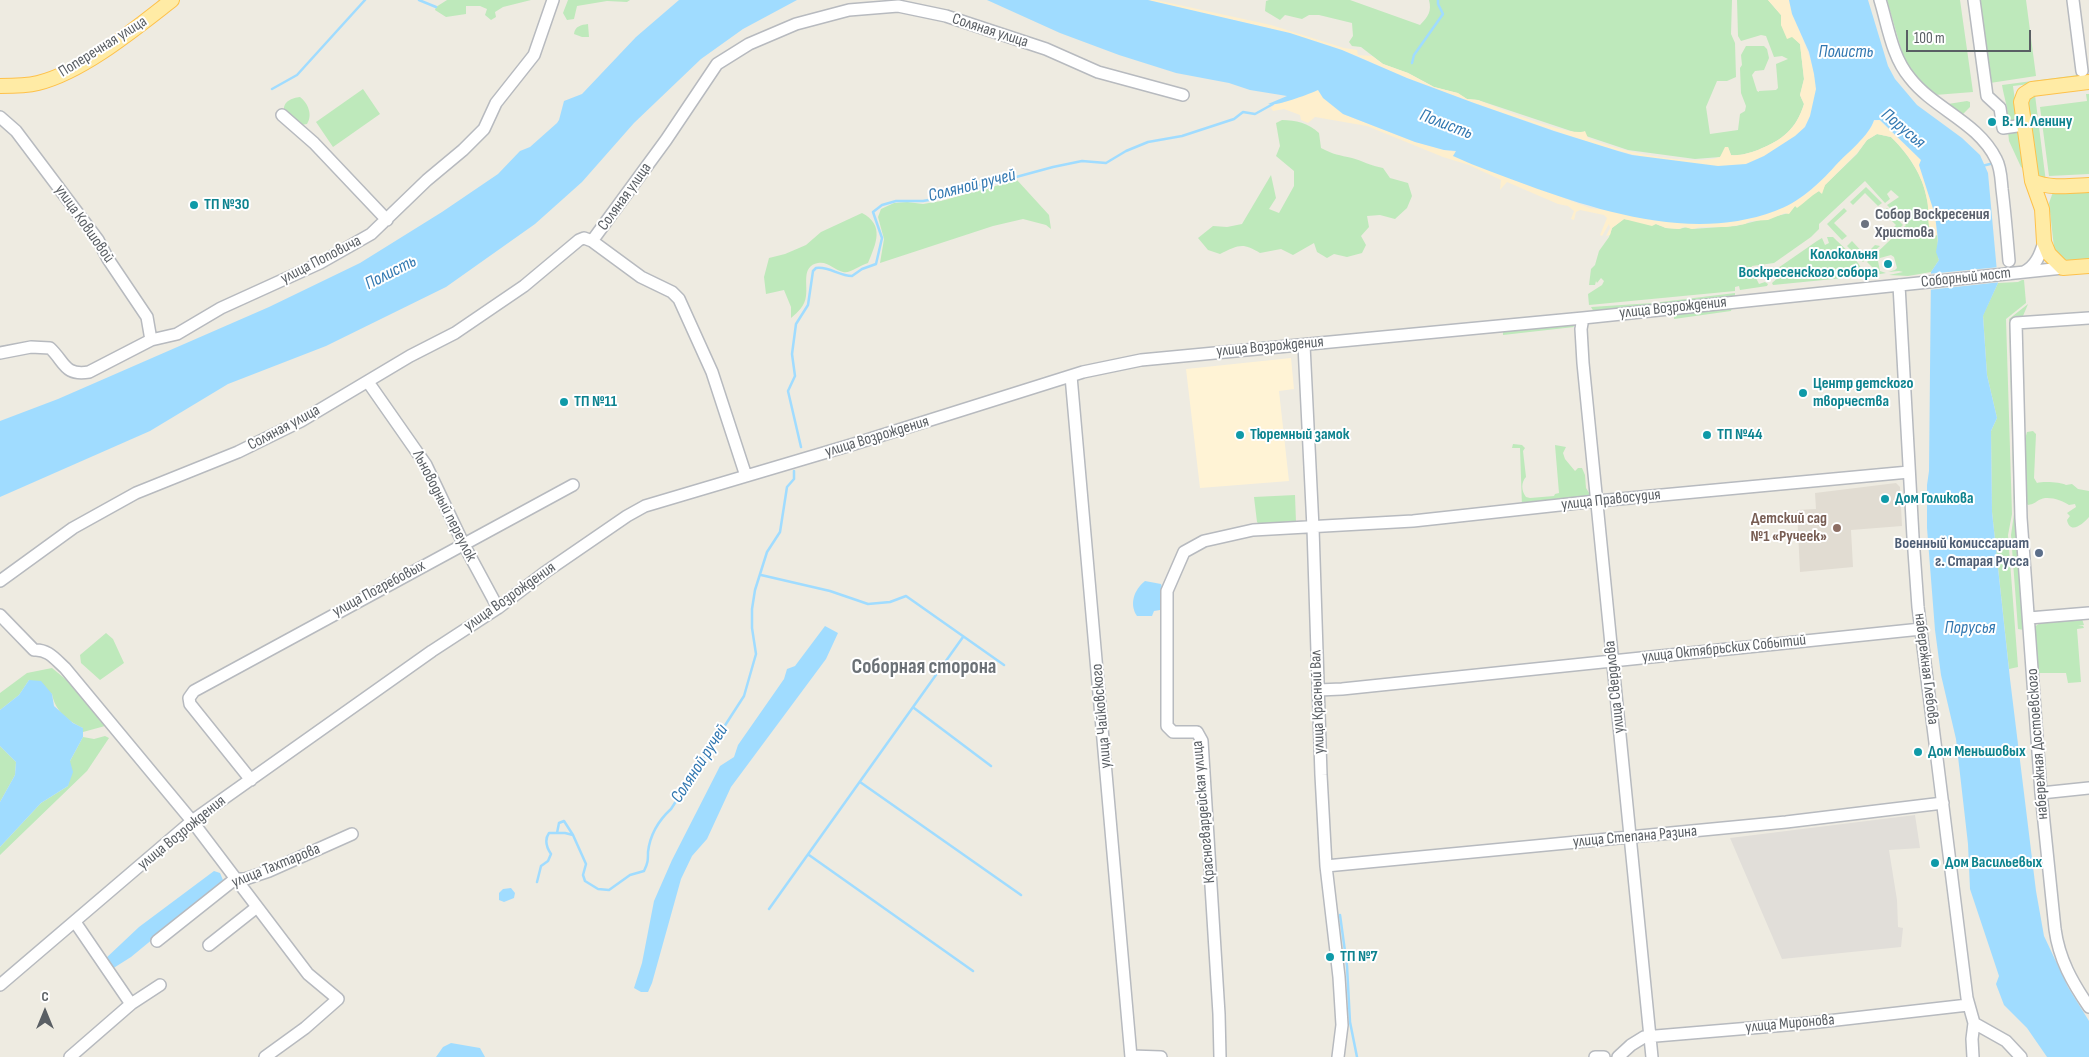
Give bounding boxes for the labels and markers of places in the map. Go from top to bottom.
place label: В. И. Ленину [2002,112,2072,132]
marker: В. И. Ленину [1986,116,1998,128]
place label: ТП №30 [204,195,249,215]
marker: ТП №30 [188,199,200,211]
place label: Собор Воскресения Христова [1875,205,1990,243]
marker: Собор Воскресения Христова [1859,218,1871,230]
place label: Колокольня Воскресенского собора [1739,245,1878,283]
marker: Колокольня Воскресенского собора [1882,258,1894,270]
place label: Центр детского творчества [1813,374,1913,412]
marker: Центр детского творчества [1797,387,1809,399]
place label: ТП №11 [574,392,617,412]
marker: ТП №11 [558,396,570,408]
place label: Тюремный замок [1250,425,1350,445]
place label: ТП №44 [1717,425,1763,445]
marker: Тюремный замок [1234,429,1246,441]
marker: ТП №44 [1701,429,1713,441]
place label: Дом Голикова [1895,489,1973,509]
marker: Дом Голикова [1879,493,1891,505]
place label: Детский сад №1 «Ручеек» [1750,509,1827,547]
marker: Детский сад №1 «Ручеек» [1831,522,1843,534]
place label: Военный комиссариат г. Старая Русса [1895,534,2029,572]
marker: Военный комиссариат г. Старая Русса [2033,547,2045,559]
place label: Дом Меньшовых [1928,742,2026,762]
marker: Дом Меньшовых [1912,746,1924,758]
place label: Дом Васильевых [1945,853,2042,873]
marker: Дом Васильевых [1929,857,1941,869]
place label: ТП №7 [1340,947,1378,967]
marker: ТП №7 [1324,951,1336,963]

